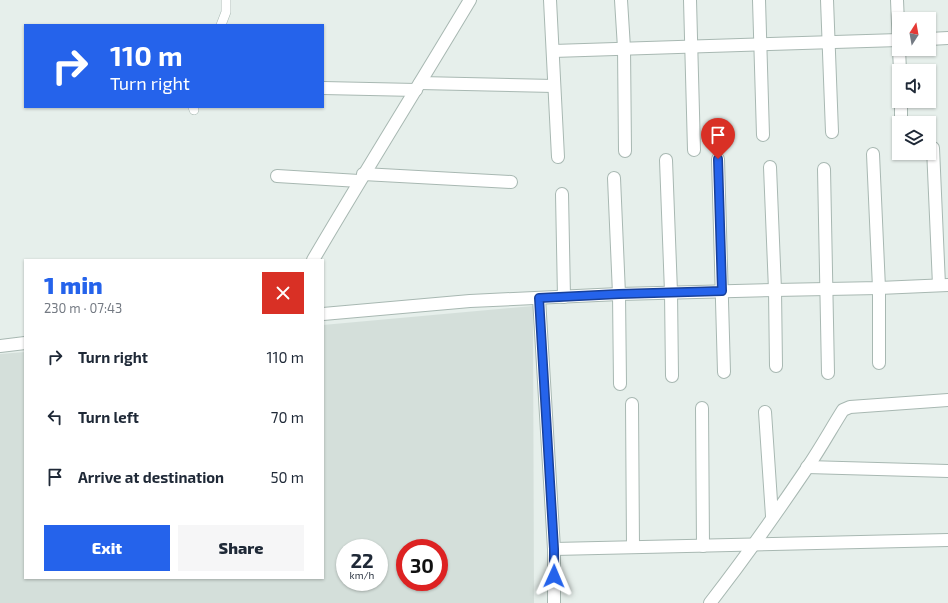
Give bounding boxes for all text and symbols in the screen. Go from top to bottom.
north arrow [892,12,936,56]
map controls [892,12,936,160]
text: 110 m [110,38,183,72]
icon: right [44,40,96,92]
button: sound [892,64,936,108]
text: Turn right [110,72,190,94]
button: layers [892,116,936,160]
pin [701,118,735,159]
icon: arrive [707,124,729,146]
text: 1 min [44,270,103,299]
button: close [262,272,304,314]
text: 230 m · 07:43 [44,300,122,316]
icon: right [44,346,66,368]
text: Turn right [78,348,148,366]
text: 110 m [267,348,304,366]
icon: left [44,406,66,428]
text: Turn left [78,408,139,426]
text: 70 m [271,408,304,426]
icon: arrive [44,466,66,488]
text: Arrive at destination [78,468,224,486]
text: 50 m [270,468,304,486]
button: Exit [44,525,170,571]
button: Share [178,525,304,571]
speed limit sign: 30 [396,539,448,591]
text: 22 [350,548,374,572]
position arrow [533,555,575,597]
text: km/h [350,569,374,581]

